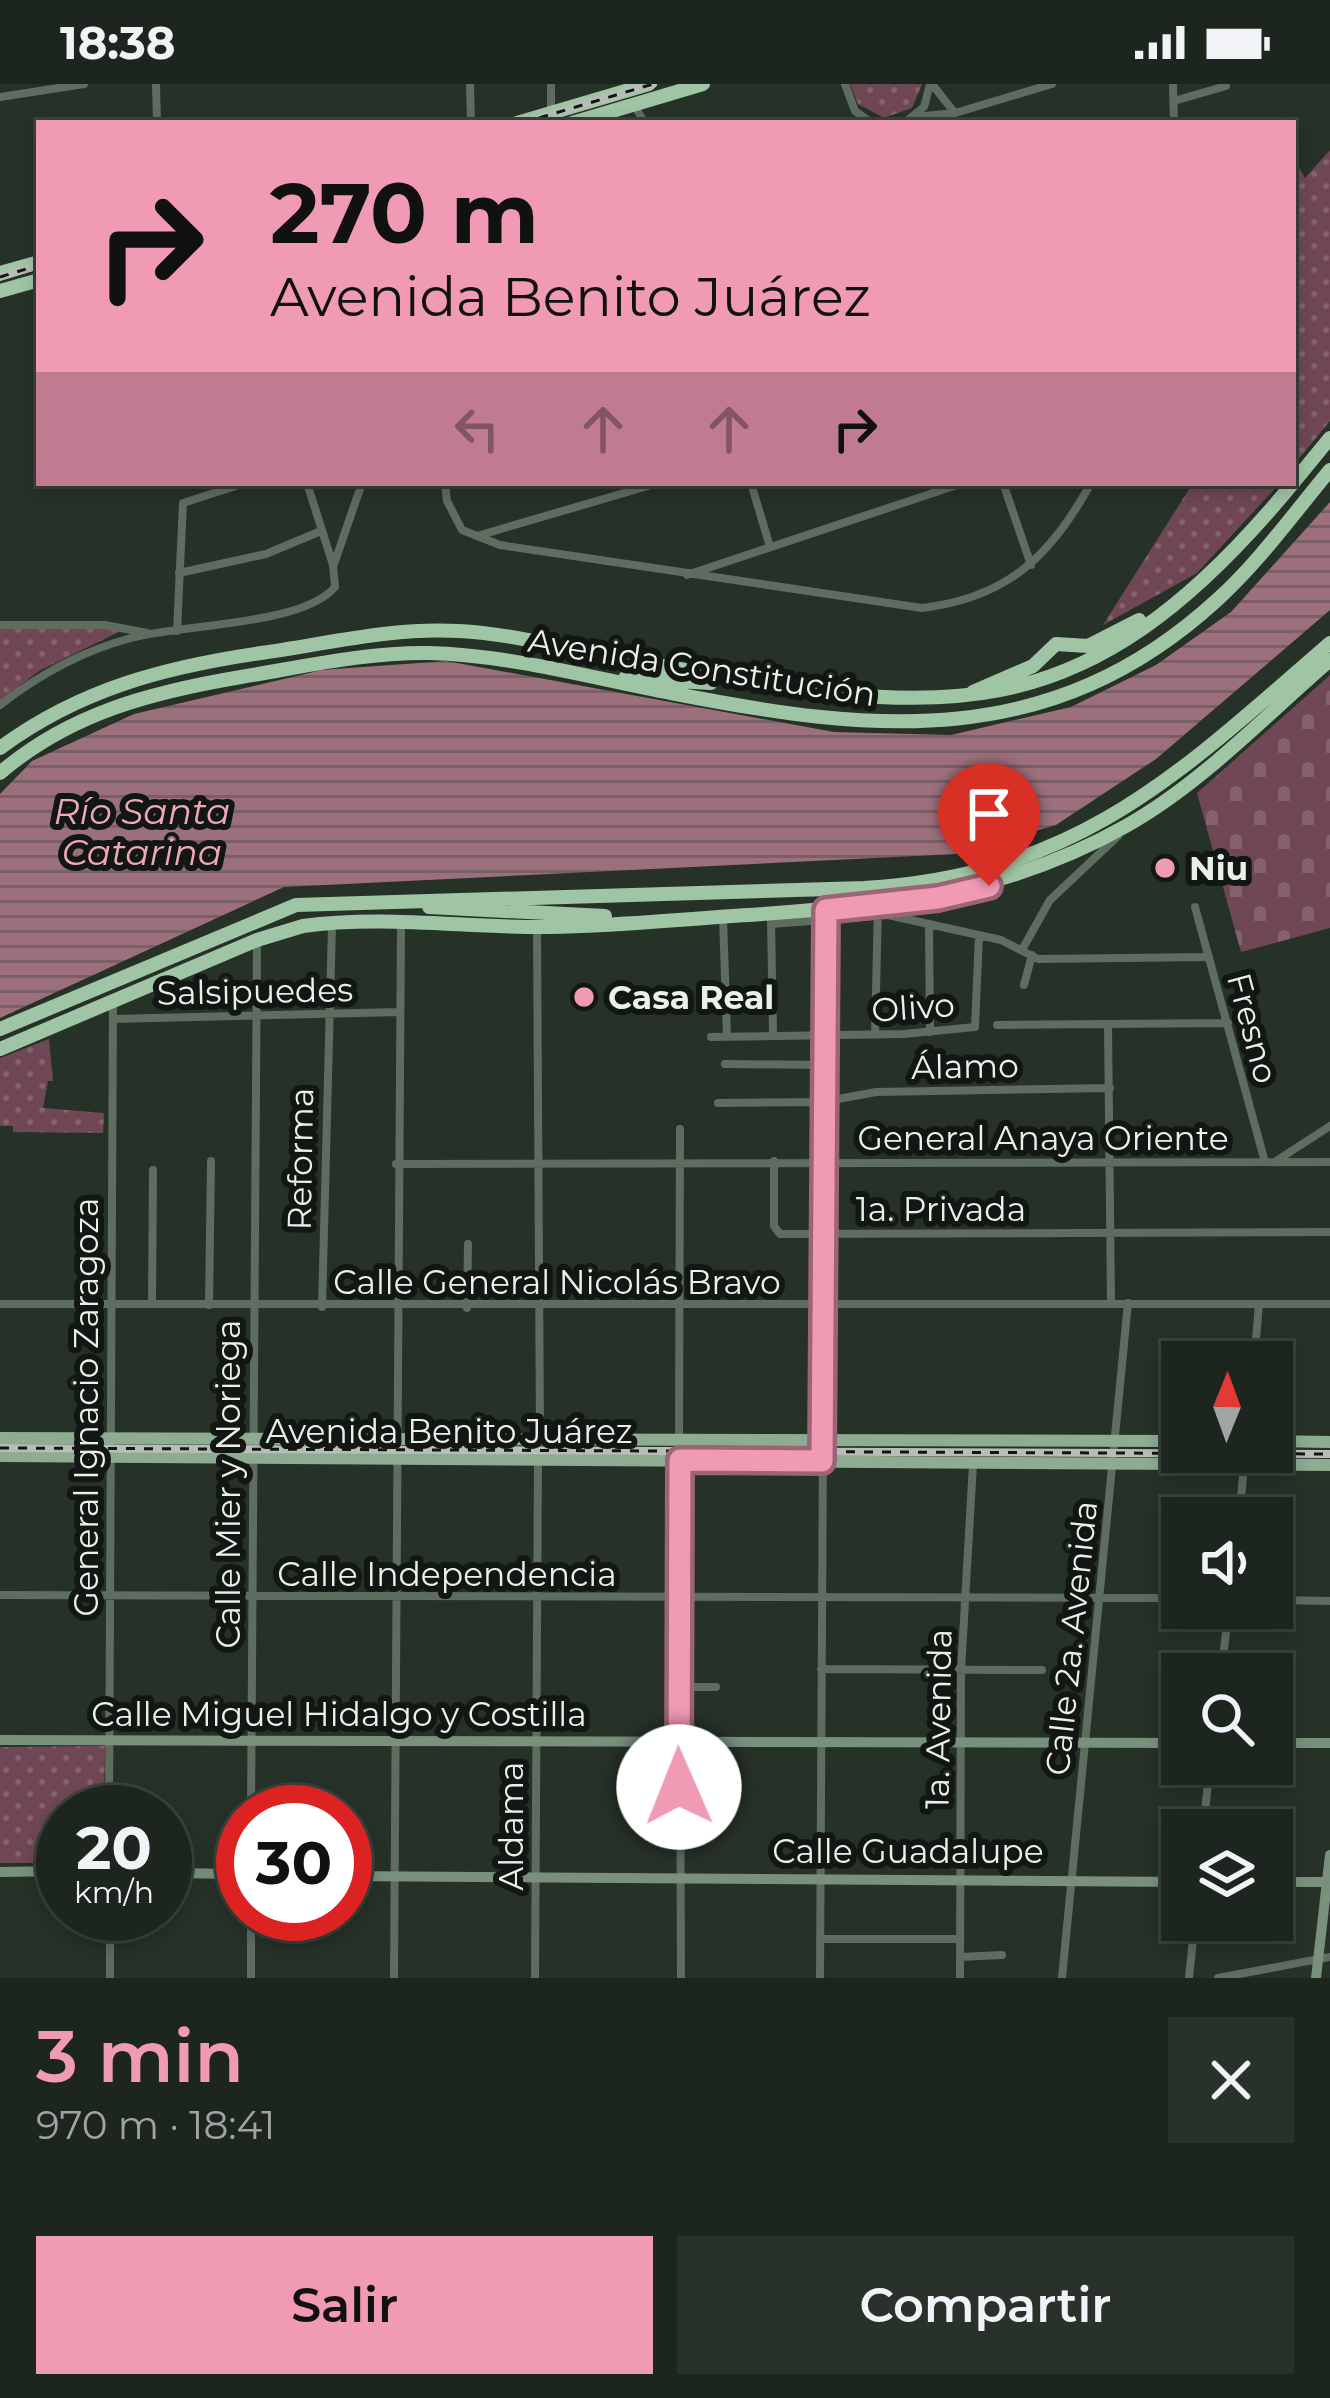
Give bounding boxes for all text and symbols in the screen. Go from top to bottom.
text: 18:38 [60,15,175,70]
text: 270 m [270,162,539,264]
icon: right [72,168,228,324]
text: Avenida Benito Juárez [270,264,871,330]
icon: left [444,396,510,462]
icon: ahead [570,396,636,462]
icon: ahead [696,396,762,462]
icon: right [822,396,888,462]
street label: Avenida Constitución [525,620,879,714]
pin [938,763,1040,886]
icon: arrive [956,781,1022,847]
water label: Río Santa Catarina [54,789,230,874]
place label: Niu [1189,848,1248,888]
marker: Niu [1152,855,1178,881]
street label: Salsipuedes [156,969,354,1013]
street label: Fresno [1219,969,1287,1087]
place label: Casa Real [608,977,774,1017]
marker: Casa Real [571,984,597,1010]
street label: Olivo [870,984,956,1030]
street label: Álamo [911,1045,1019,1087]
street label: Reforma [279,1087,321,1231]
street label: General Anaya Oriente [857,1118,1229,1158]
street label: 1a. Privada [856,1189,1026,1229]
street label: General Ignacio Zaragoza [66,1197,106,1617]
street label: Calle General Nicolás Bravo [333,1262,781,1302]
street label: Calle Mier y Noriega [208,1319,248,1649]
north arrow [1161,1341,1293,1473]
map controls [1161,1341,1293,1941]
street label: Avenida Benito Juárez [265,1411,633,1451]
button: sound [1161,1497,1293,1629]
street label: Calle 2a. Avenida [1037,1499,1105,1777]
street label: Calle Independencia [277,1554,617,1594]
street label: 1a. Avenida [916,1629,960,1809]
button: search [1161,1653,1293,1785]
street label: Calle Miguel Hidalgo y Costilla [91,1694,587,1734]
position arrow [616,1724,742,1850]
street label: Aldama [491,1762,531,1890]
speed limit sign: 30 [216,1785,372,1941]
button: layers [1161,1809,1293,1941]
text: 20 [76,1811,152,1884]
street label: Calle Guadalupe [772,1831,1044,1871]
text: km/h [74,1874,154,1911]
text: 3 min [36,2012,244,2100]
button: close [1168,2017,1294,2143]
text: 970 m · 18:41 [36,2101,275,2149]
button: Salir [36,2236,653,2374]
button: Compartir [677,2236,1294,2374]

